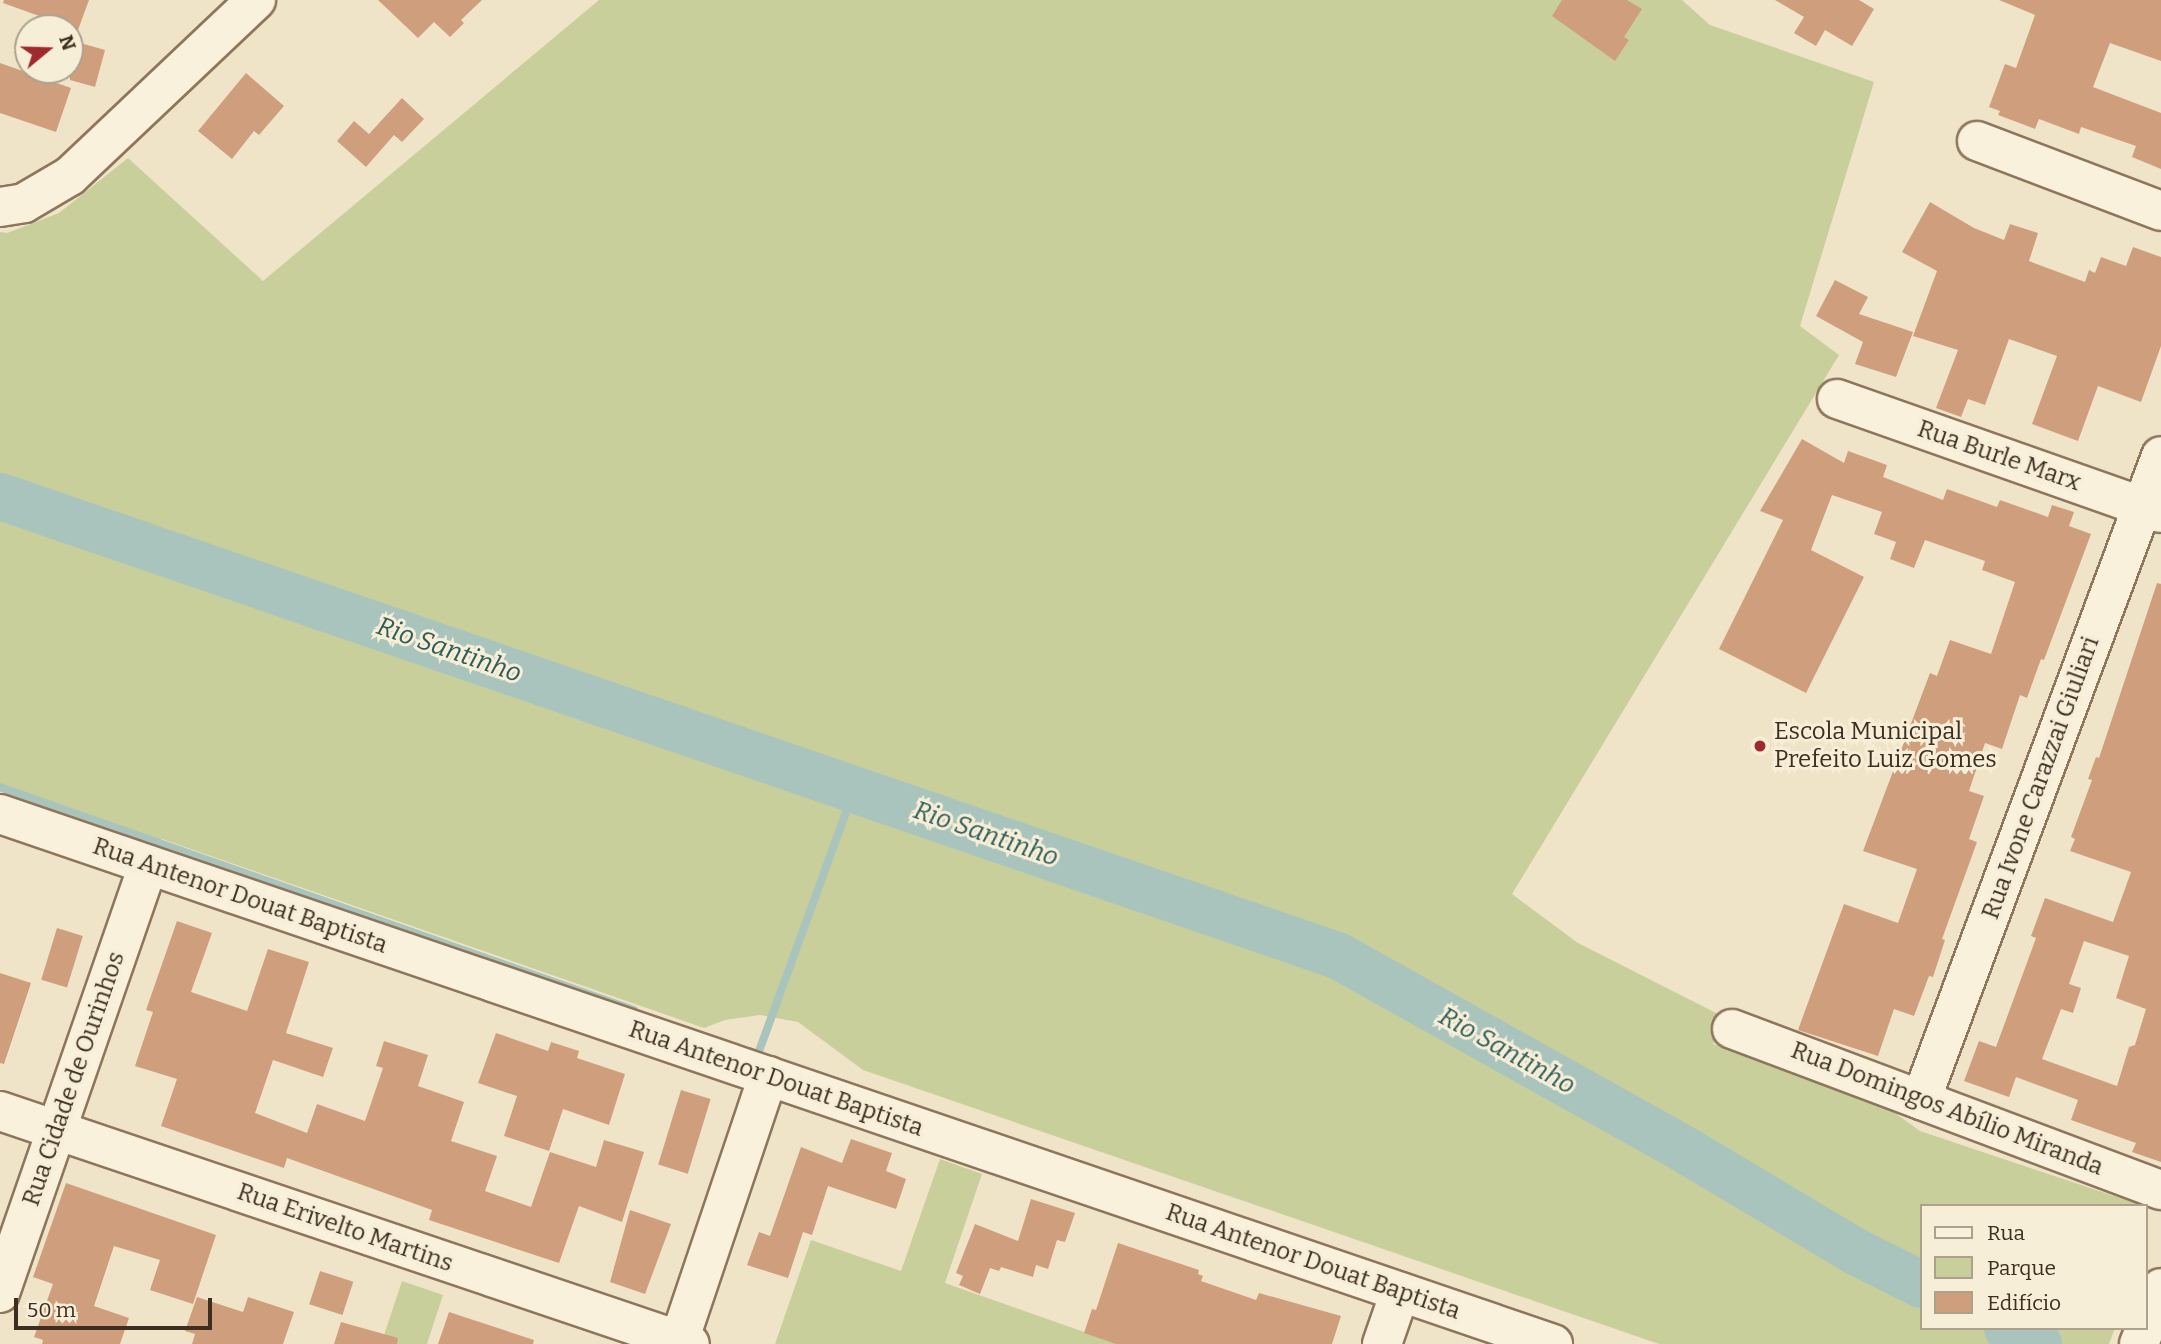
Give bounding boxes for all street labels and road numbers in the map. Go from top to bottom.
street label: Rua Burle Marx [1914,415,2084,497]
street label: Rua Ivone Carazzai Giuliari [1976,633,2106,923]
street label: Rua Antenor Douat Baptista [89,832,391,960]
street label: Rua Cidade de Ourinhos [17,948,131,1210]
street label: Rua Antenor Douat Baptista [625,1015,927,1143]
street label: Rua Domingos Abílio Miranda [1787,1036,2107,1182]
street label: Rua Erivelto Martins [233,1178,457,1278]
street label: Rua Antenor Douat Baptista [1162,1198,1464,1326]

